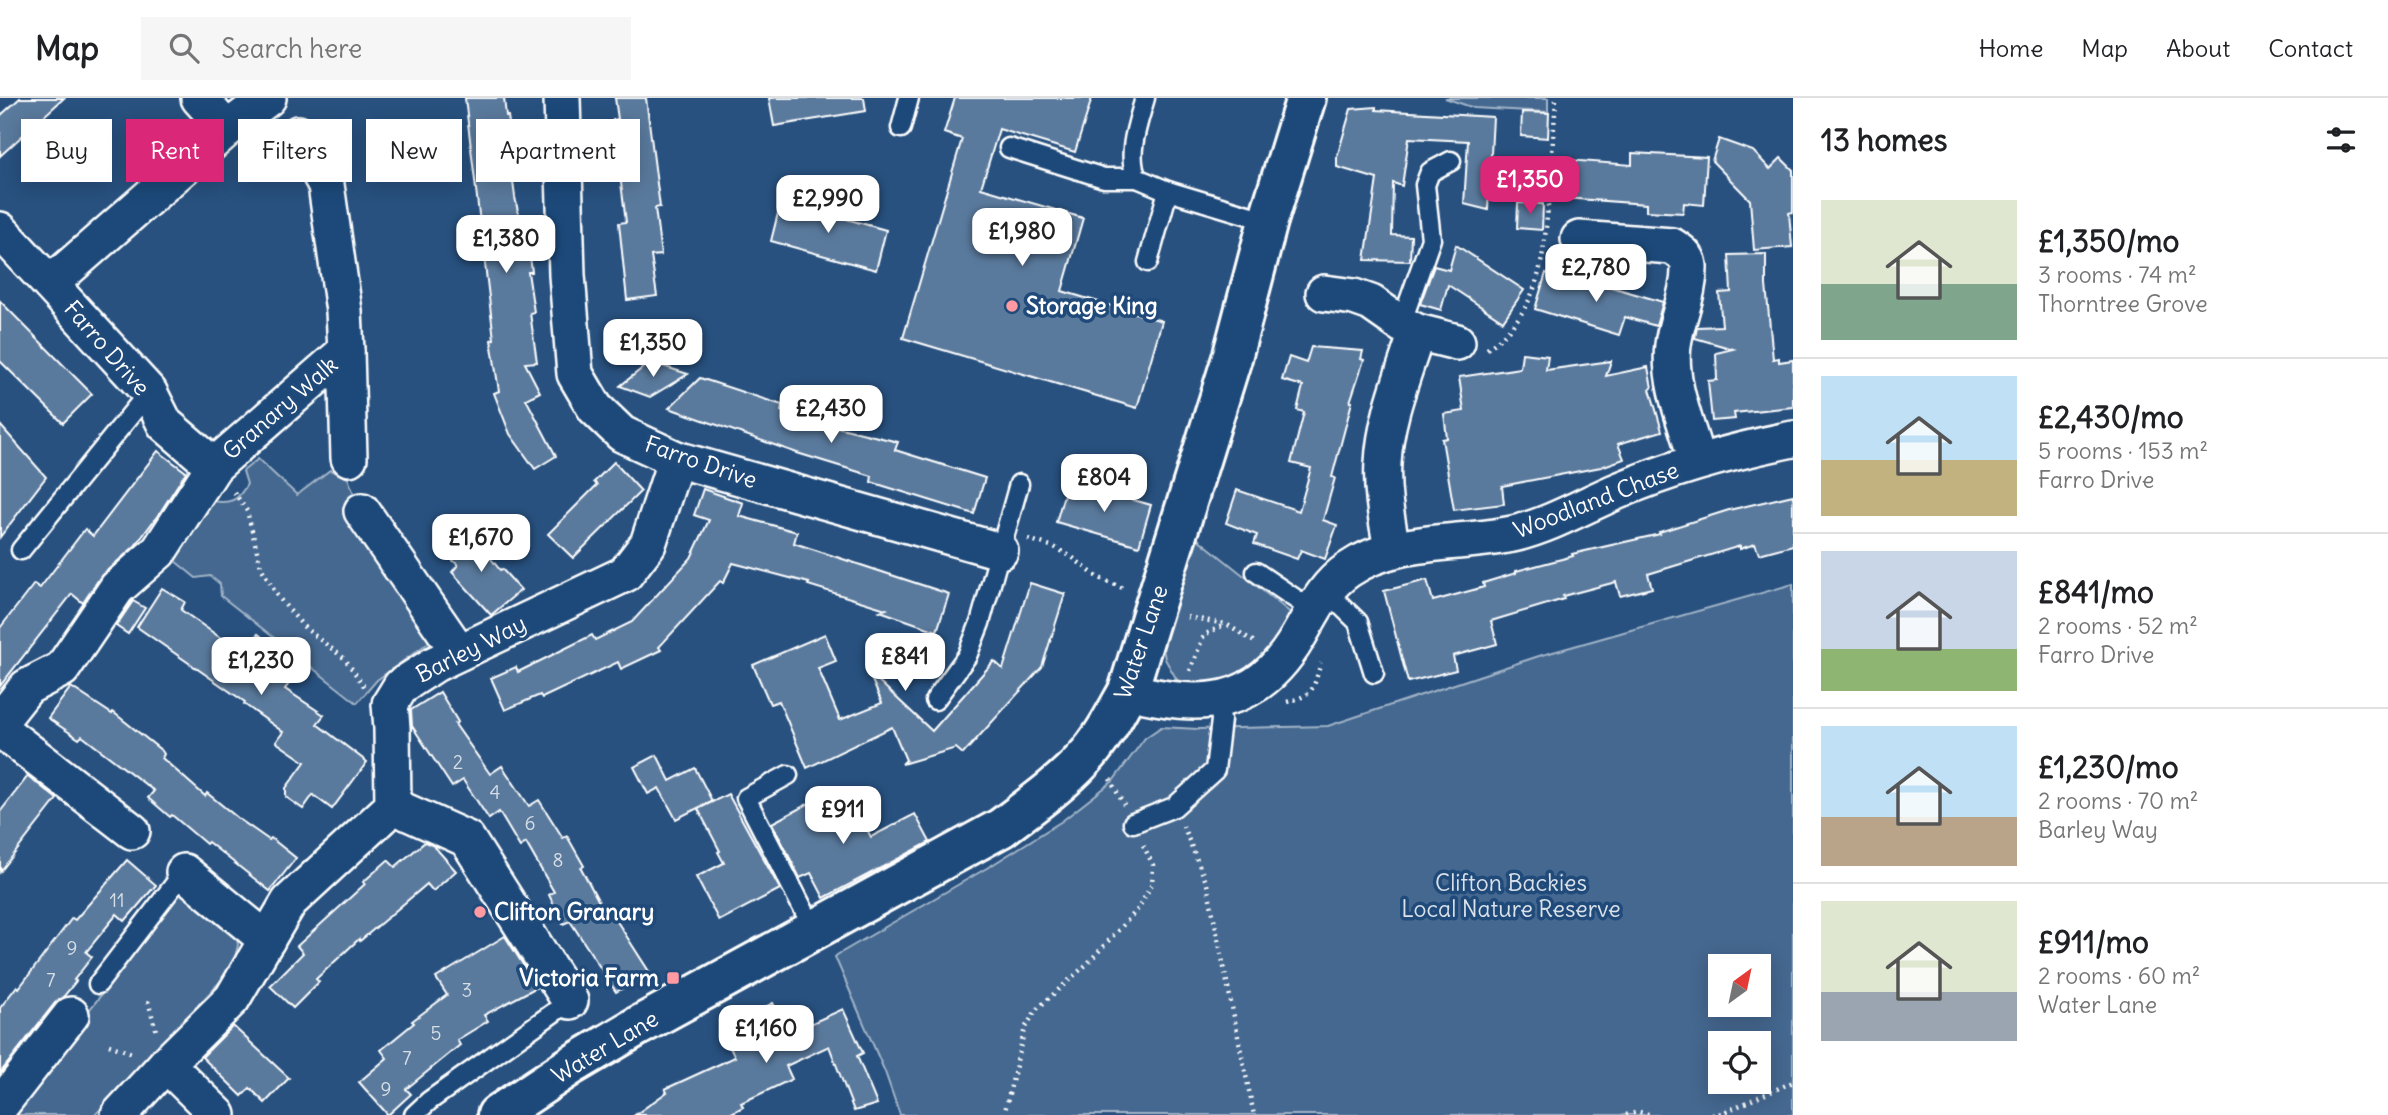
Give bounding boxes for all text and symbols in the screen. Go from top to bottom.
search box [141,17,631,80]
text: Map [35,27,99,69]
icon: search [165,29,203,67]
text: Search here [221,32,362,65]
text: Home [1979,33,2043,63]
text: Map [2081,33,2128,63]
text: About [2166,33,2230,63]
text: Contact [2268,33,2353,63]
chip: Buy [21,119,112,182]
chip: Rent [126,119,224,182]
chip: Filters [238,119,352,182]
chip: New [366,119,462,182]
chip: Apartment [476,119,640,182]
text: 13 homes [1821,121,1947,159]
icon: filters [2322,121,2360,159]
pin: £1,350 [1473,156,1587,216]
text: £1,350 [1496,164,1564,193]
pin: £2,990 [771,176,885,235]
text: £2,990 [792,183,864,212]
pin: £1,980 [965,208,1079,268]
pin: £1,380 [449,216,563,275]
text: £1,980 [988,216,1056,245]
text: £1,350/mo [2038,222,2179,260]
text: £1,380 [472,223,540,252]
icon: home [1877,228,1961,312]
pin: £2,780 [1539,244,1653,304]
text: £2,780 [1561,252,1631,281]
text: 3 rooms · 74 m² [2038,260,2197,289]
text: Thorntree Grove [2038,289,2208,318]
place label: Storage King [1026,291,1157,320]
street label: Farro Drive [58,294,157,401]
marker: Storage King [1004,298,1020,314]
pin: £1,350 [596,320,710,379]
text: £1,350 [619,327,687,356]
street label: Granary Walk [216,350,343,466]
pin: £2,430 [774,386,888,445]
text: £2,430 [796,393,866,422]
text: £2,430/mo [2038,398,2184,436]
icon: home [1877,404,1961,488]
street label: Farro Drive [641,429,761,494]
text: 5 rooms · 153 m² [2038,436,2208,465]
pin: £804 [1063,454,1145,514]
street label: Woodland Chase [1509,455,1682,544]
text: £804 [1077,462,1131,491]
text: Farro Drive [2038,465,2154,494]
pin: £1,670 [424,514,538,574]
text: £1,670 [448,522,514,551]
text: £841/mo [2038,573,2154,611]
icon: home [1877,579,1961,663]
street label: Water Lane [1107,581,1174,703]
street label: Barley Way [411,608,531,689]
text: 2 rooms · 52 m² [2038,611,2198,640]
pin: £841 [864,634,946,693]
pin: £1,230 [204,638,318,697]
text: Farro Drive [2038,640,2154,669]
text: £841 [881,641,929,670]
text: £1,230 [228,645,294,674]
text: £1,230/mo [2038,748,2179,786]
house number: 2 [453,750,463,774]
icon: home [1877,754,1961,838]
house number: 4 [490,780,501,804]
pin: £911 [802,786,884,846]
text: 2 rooms · 70 m² [2038,786,2198,815]
text: £911 [821,794,865,823]
house number: 6 [525,811,535,835]
text: Barley Way [2038,815,2158,844]
house number: 8 [553,848,563,872]
park label: Clifton Backies Local Nature Reserve [1401,868,1621,923]
house number: 11 [109,888,125,912]
place label: Clifton Granary [494,897,654,926]
marker: Clifton Granary [472,904,488,920]
text: £911/mo [2038,923,2149,961]
icon: home [1877,929,1961,1013]
house number: 9 [67,936,77,960]
north arrow [1708,954,1771,1017]
map controls [1708,954,1771,1094]
text: 2 rooms · 60 m² [2038,961,2200,990]
place label: Victoria Farm [519,963,659,992]
house number: 7 [46,968,56,992]
marker: Victoria Farm [665,970,681,986]
house number: 3 [462,978,472,1002]
text: Water Lane [2038,990,2157,1019]
street label: Water Lane [546,1003,663,1090]
pin: £1,160 [709,1006,823,1065]
text: £1,160 [735,1013,797,1042]
house number: 5 [431,1021,441,1045]
button: locate [1708,1031,1771,1094]
house number: 7 [402,1046,412,1070]
house number: 9 [381,1077,391,1101]

